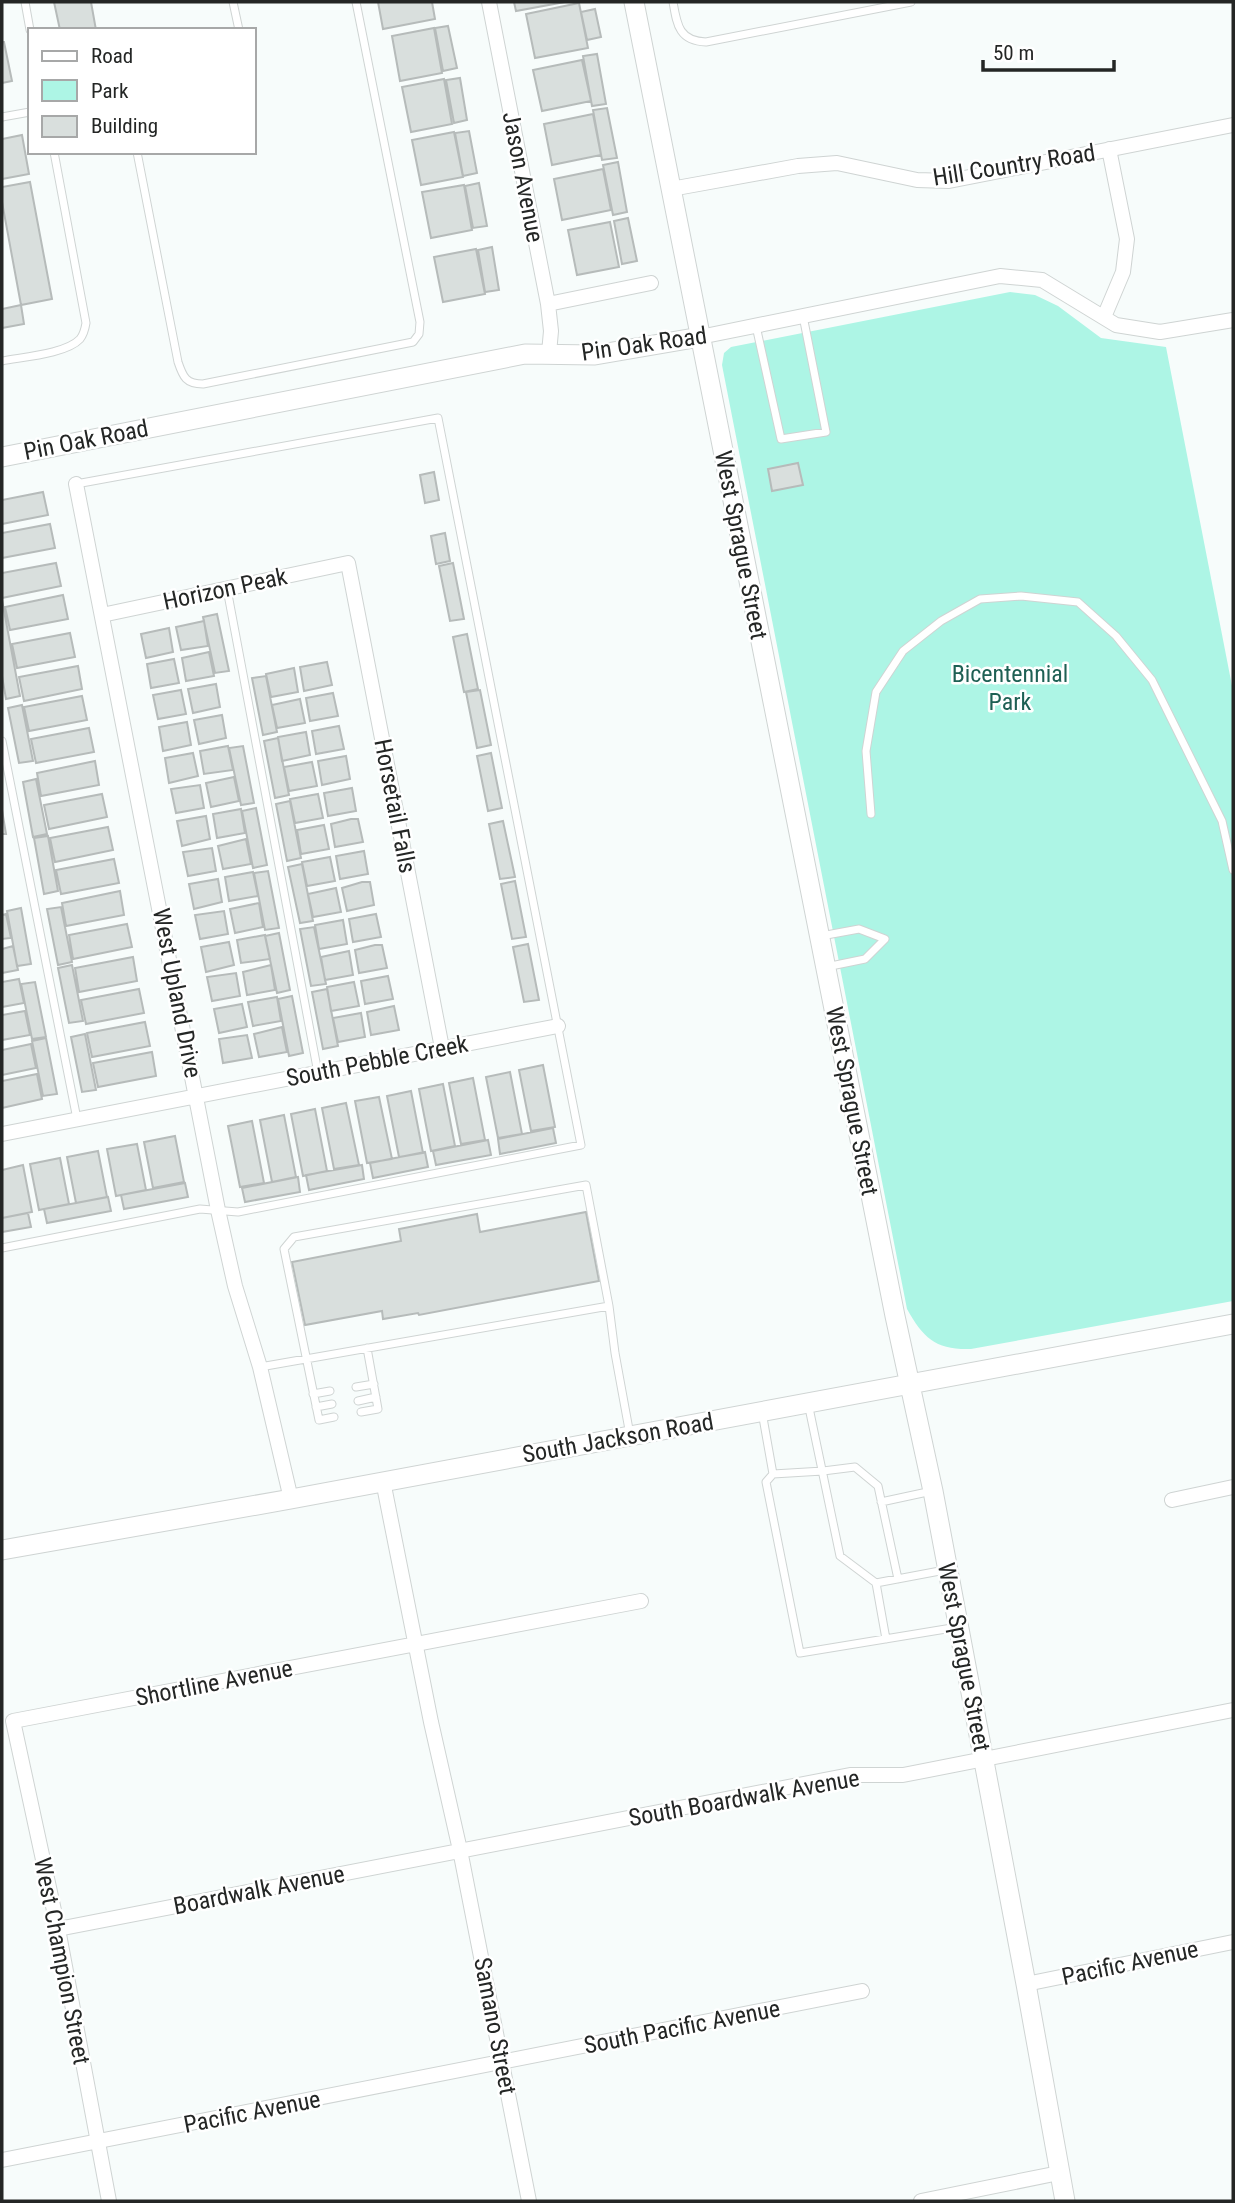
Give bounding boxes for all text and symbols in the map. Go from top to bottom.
legend [28,28,256,154]
scale bar [983,28,1114,72]
text: 50 m [993,41,1034,65]
text: Road [91,44,133,68]
text: Park [91,79,129,103]
street label: Jason Avenue [497,109,549,245]
text: Building [91,114,158,138]
street label: Hill Country Road [931,138,1097,192]
street label: Pin Oak Road [579,321,709,367]
street label: Pin Oak Road [21,414,151,466]
street label: West Sprague Street [709,448,773,642]
street label: Horizon Peak [160,562,290,616]
park label: Bicentennial Park [952,660,1068,716]
street label: Horsetail Falls [368,736,422,876]
street label: West Upland Drive [147,906,207,1080]
street label: West Sprague Street [820,1004,884,1198]
street label: South Pebble Creek [284,1030,470,1092]
street label: South Jackson Road [520,1407,716,1469]
street label: West Sprague Street [932,1560,996,1754]
street label: Shortline Avenue [133,1654,295,1712]
street label: South Boardwalk Avenue [626,1764,862,1832]
street label: West Champion Street [28,1855,96,2067]
street label: Boardwalk Avenue [171,1860,347,1920]
street label: Pacific Avenue [1059,1935,1201,1991]
street label: Samano Street [468,1955,522,2097]
street label: South Pacific Avenue [582,1994,782,2060]
street label: Pacific Avenue [181,2085,323,2139]

